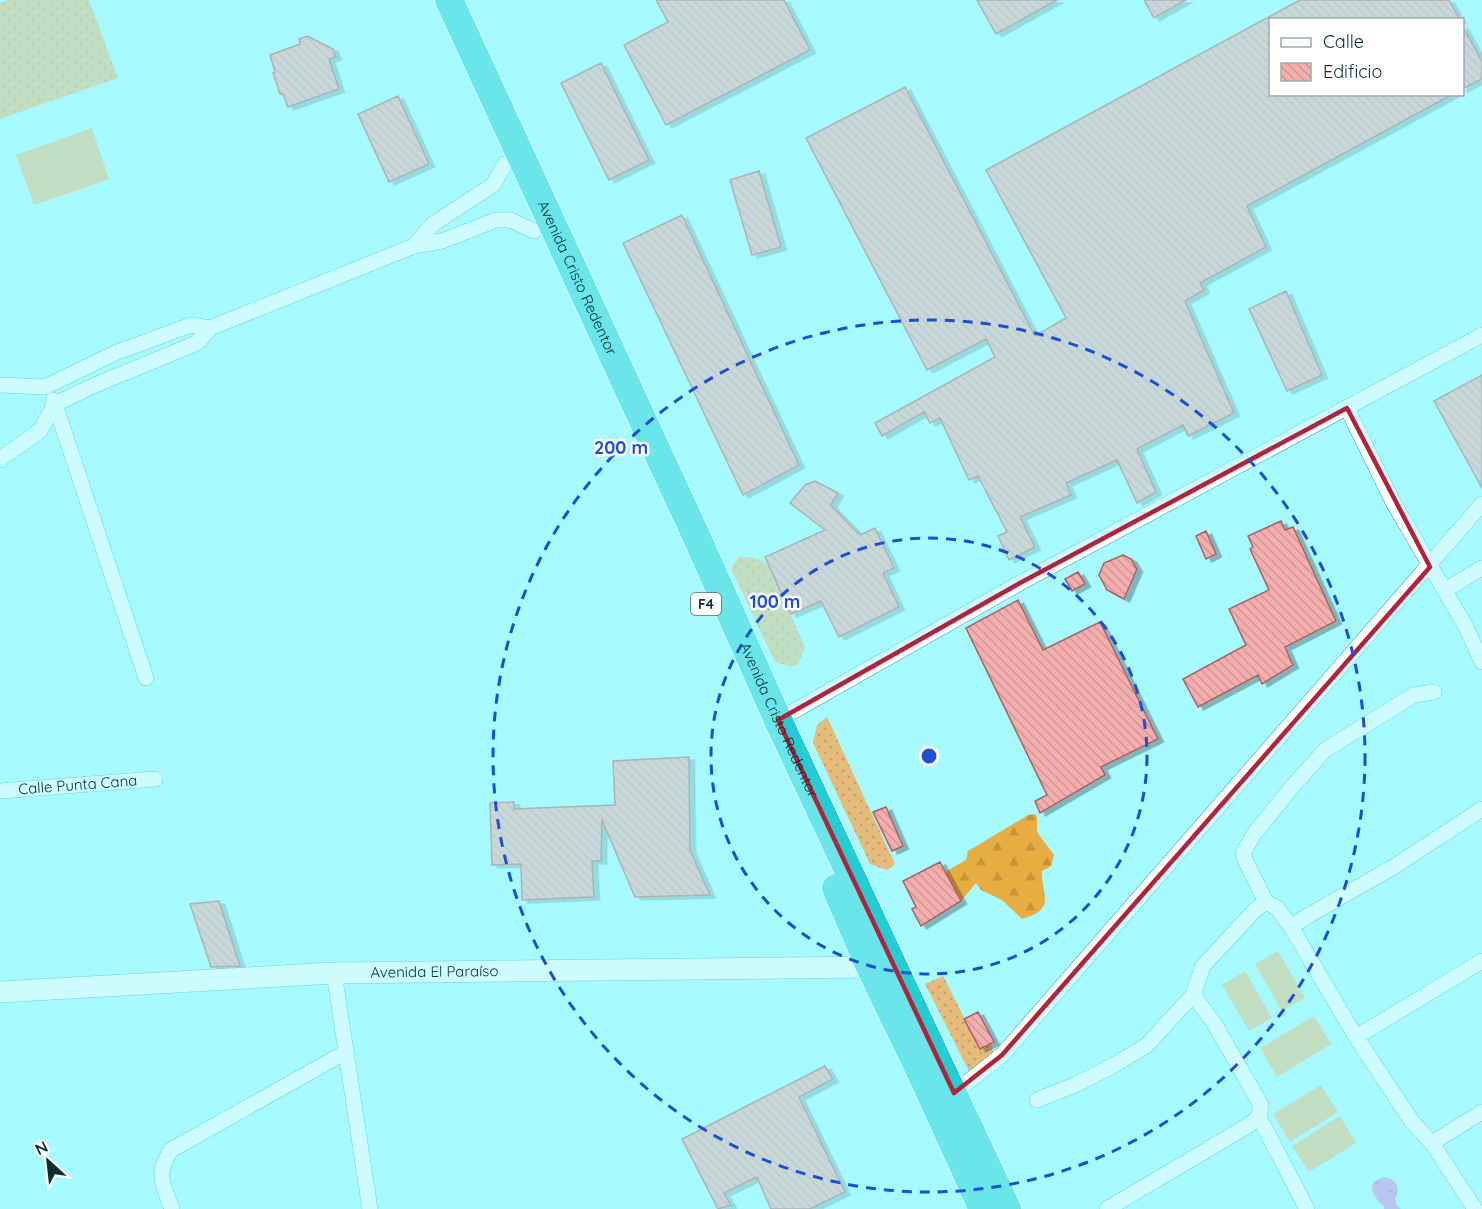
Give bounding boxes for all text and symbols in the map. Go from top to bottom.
legend [1269,18,1464,96]
text: Calle [1323,30,1364,53]
text: Edificio [1323,60,1382,83]
street label: Avenida Cristo Redentor [534,197,622,358]
text: 200 m [594,436,648,459]
text: 100 m [750,590,800,613]
road number: F4 [691,593,721,615]
street label: Avenida Cristo Redentor [736,639,823,801]
centre of rings [919,746,939,766]
street label: Calle Punta Cana [18,770,138,799]
street label: Avenida El Paraíso [370,961,499,982]
north arrow [18,1131,78,1191]
text: N [31,1136,51,1159]

